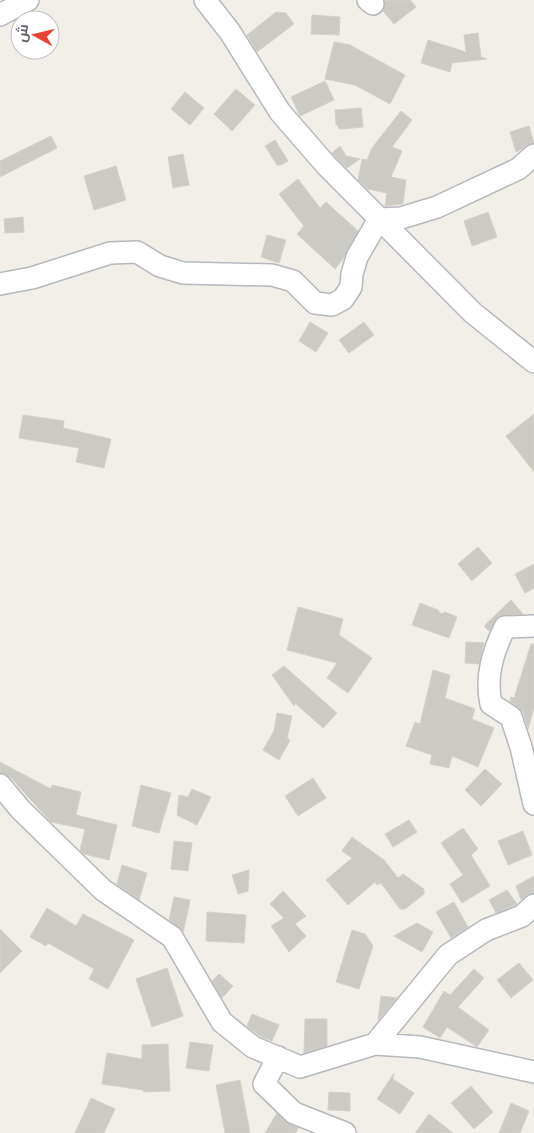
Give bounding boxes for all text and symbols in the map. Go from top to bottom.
north arrow [10,10,60,60]
text: ش [11,23,32,43]

